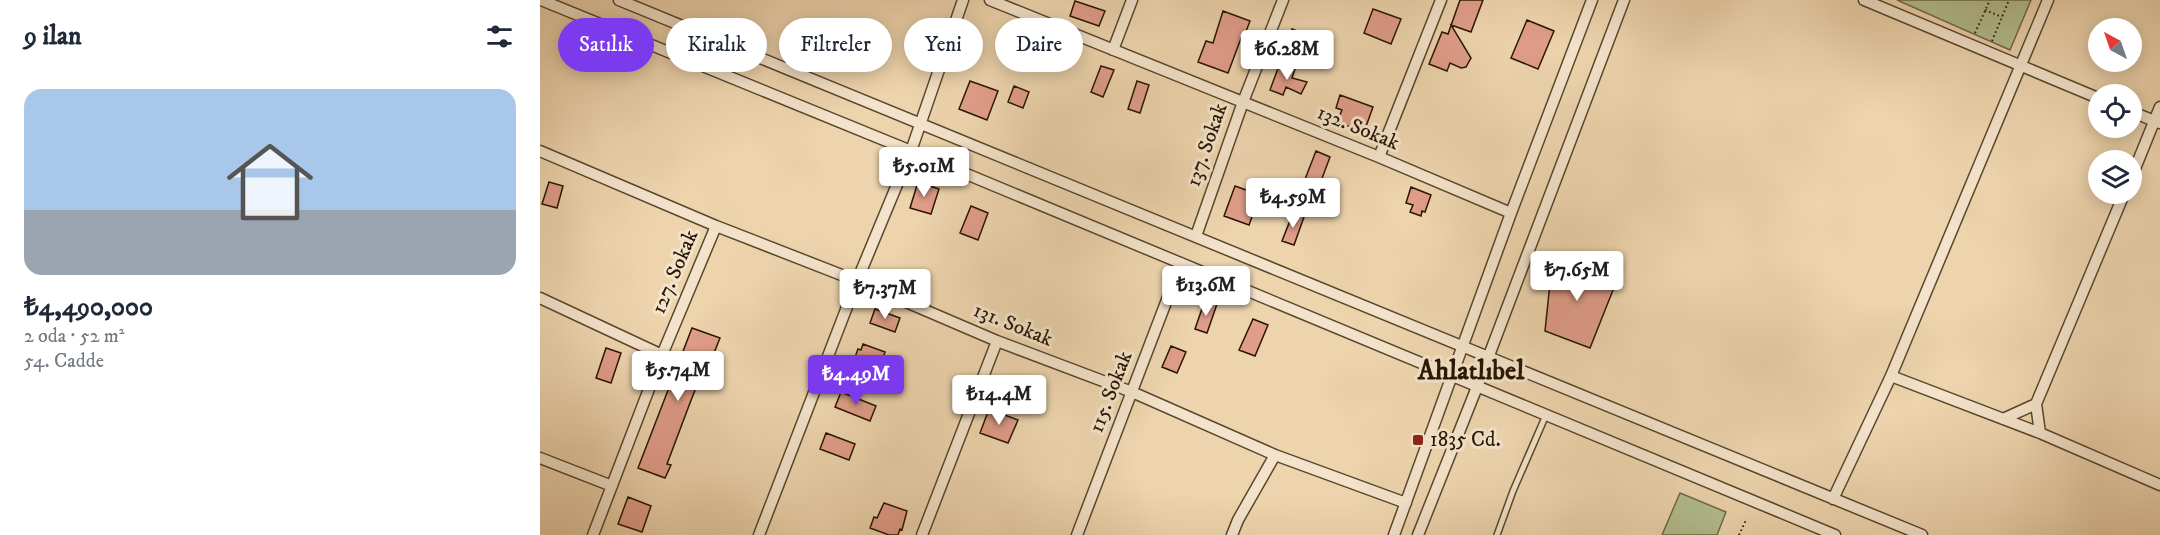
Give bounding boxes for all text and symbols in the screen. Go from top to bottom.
chip: Satılık [558,18,654,72]
chip: Kiralık [666,18,767,72]
chip: Filtreler [779,18,892,72]
chip: Yeni [904,18,983,72]
chip: Daire [995,18,1083,72]
north arrow [2088,18,2142,72]
map controls [2088,18,2142,204]
text: 9 ilan [24,20,82,53]
icon: filters [483,20,516,53]
pin: ₺6.28M [1238,30,1336,81]
text: ₺6.28M [1255,37,1319,62]
button: locate [2088,84,2142,138]
street label: 137. Sokak [1181,99,1234,190]
street label: 132. Sokak [1313,100,1404,156]
icon: home [216,128,324,236]
pin: ₺5.01M [875,147,973,198]
button: layers [2088,150,2142,204]
text: ₺5.01M [893,154,955,179]
pin: ₺4.59M [1244,178,1342,229]
text: ₺4.59M [1260,185,1326,210]
street label: 127. Sokak [646,225,705,318]
pin: ₺7.65M [1528,251,1626,302]
text: ₺7.65M [1544,258,1610,283]
pin: ₺13.6M [1157,266,1255,317]
pin: ₺7.37M [836,269,934,320]
text: ₺13.6M [1176,273,1236,298]
text: ₺7.37M [854,276,916,301]
text: ₺4,490,000 [24,291,153,324]
street label: 131. Sokak [969,297,1057,353]
text: 2 oda · 52 m² [24,324,125,349]
street label: 115. Sokak [1084,347,1139,437]
text: 54. Cadde [24,349,104,374]
pin: ₺5.74M [629,351,727,402]
district label: Ahlatlıbel [1417,354,1525,388]
pin: ₺4.49M [807,355,905,406]
text: ₺5.74M [646,358,710,383]
text: ₺4.49M [822,362,890,387]
pin: ₺14.4M [950,375,1048,426]
text: ₺14.4M [966,382,1032,407]
place label: 1835 Cd. [1430,427,1501,453]
marker: 1835 Cd. [1411,433,1425,447]

